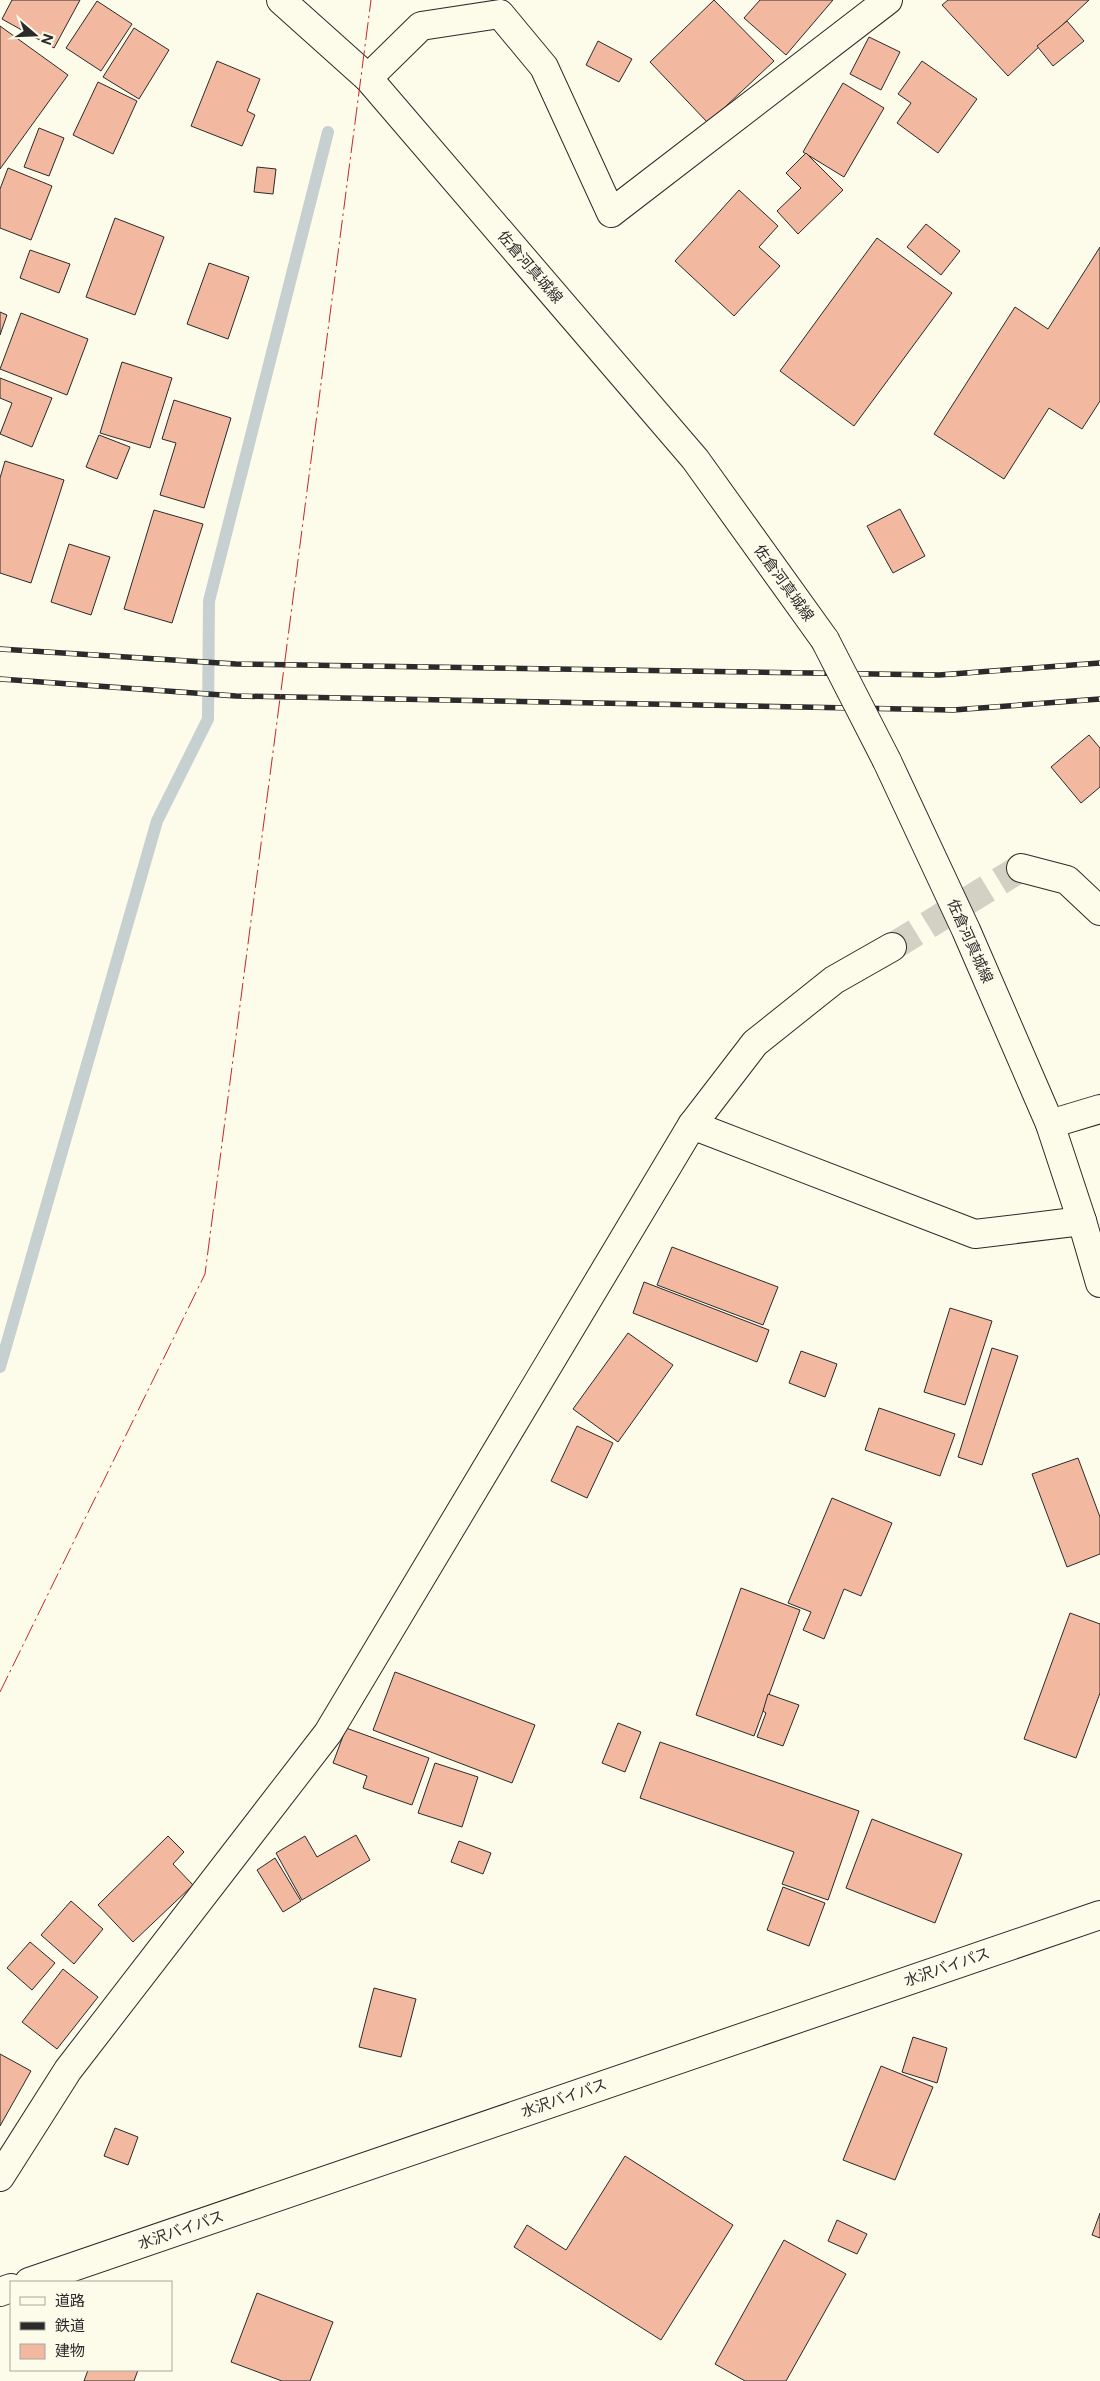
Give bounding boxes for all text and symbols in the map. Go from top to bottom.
north arrow [10,10,60,60]
text: N [38,31,57,47]
street label: 佐倉河真城線 [494,227,566,306]
street label: 佐倉河真城線 [751,541,818,624]
street label: 佐倉河真城線 [944,896,997,985]
street label: 水沢バイパス [902,1944,992,1989]
street label: 水沢バイパス [519,2075,609,2120]
street label: 水沢バイパス [136,2207,226,2252]
legend [10,2281,172,2371]
text: 道路 [55,2292,85,2309]
text: 鉄道 [55,2317,85,2334]
text: 建物 [55,2342,85,2359]

